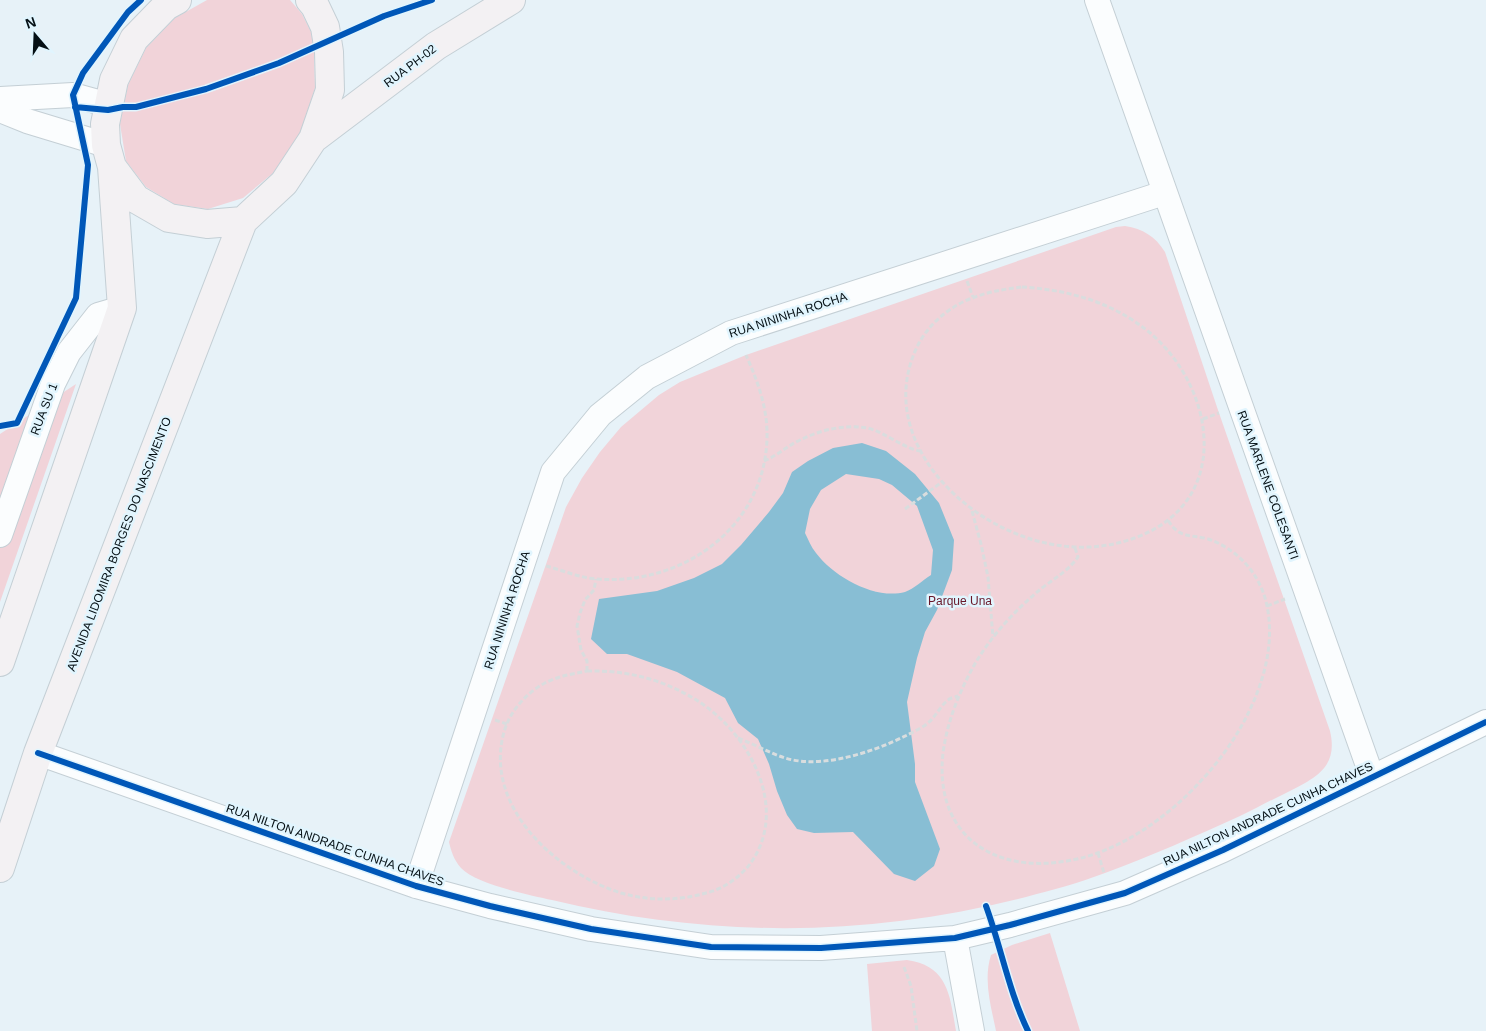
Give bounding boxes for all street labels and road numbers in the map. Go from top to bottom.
street label: RUA PH-02 [381,42,439,90]
street label: RUA NININHA ROCHA [727,289,849,341]
street label: RUA SU 1 [28,381,60,437]
street label: RUA MARLENE COLESANTI [1235,409,1301,561]
street label: AVENIDA LIDOMIRA BORGES DO NASCIMENTO [64,415,174,673]
street label: RUA NININHA ROCHA [481,549,533,671]
street label: RUA NILTON ANDRADE CUNHA CHAVES [1161,759,1375,869]
street label: RUA NILTON ANDRADE CUNHA CHAVES [224,801,446,889]

